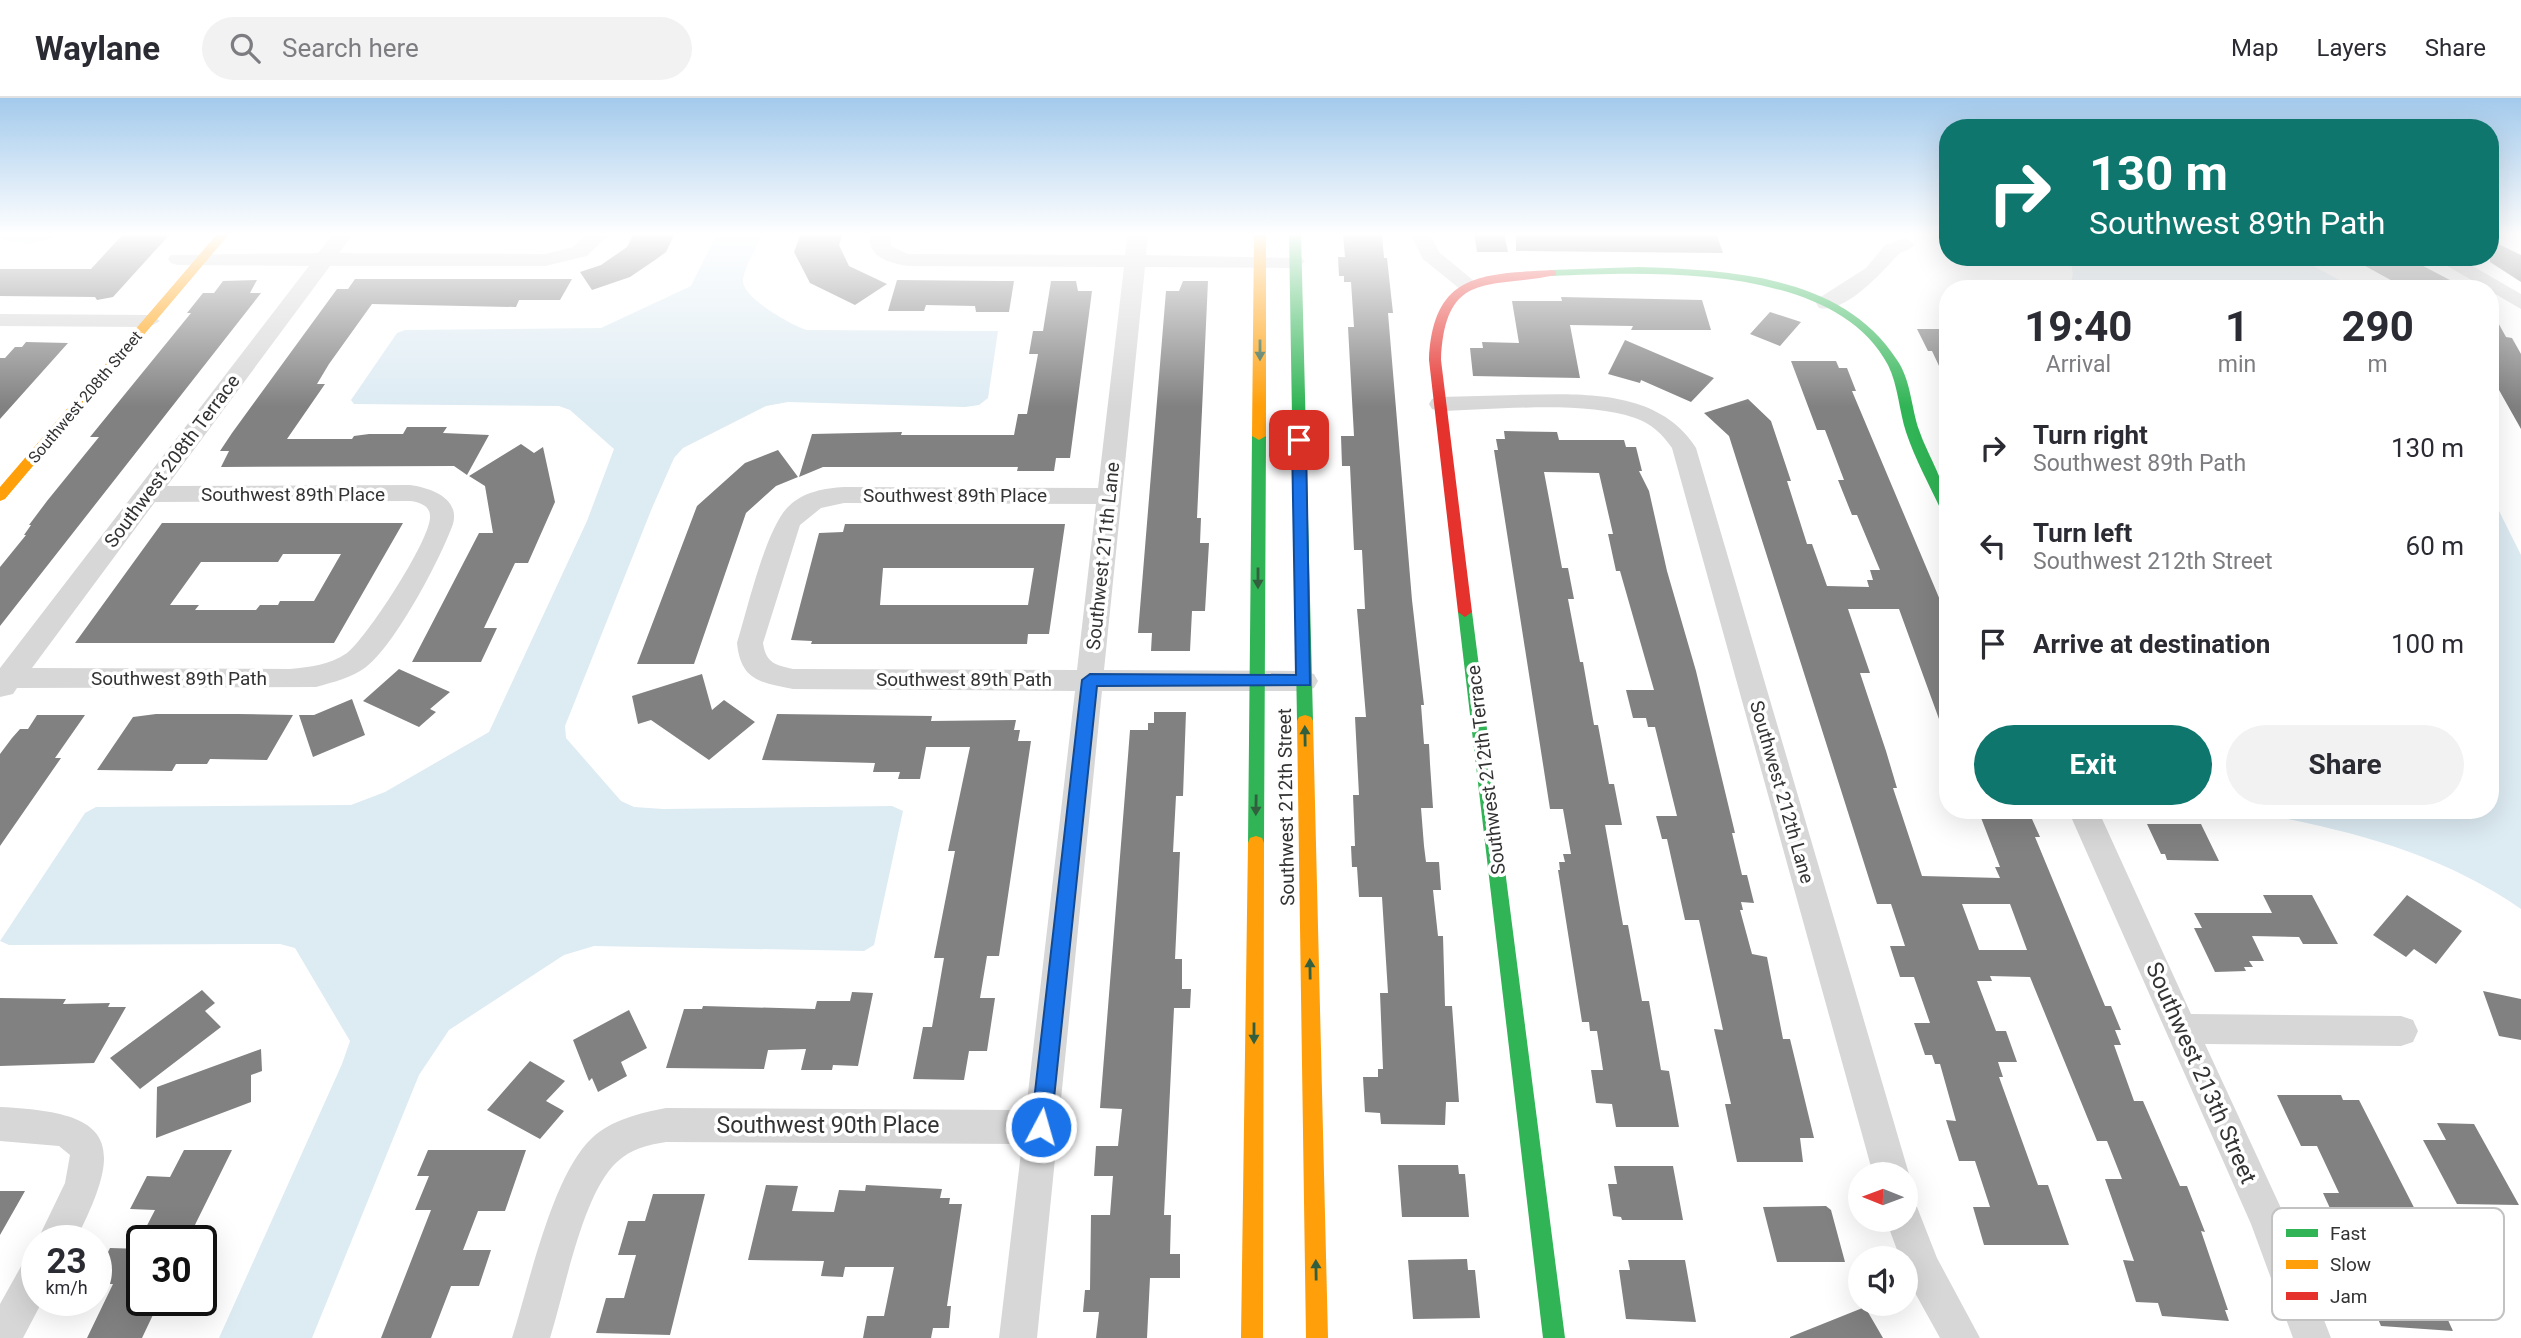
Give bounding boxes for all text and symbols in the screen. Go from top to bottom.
search box [202,17,692,80]
text: Waylane [35,29,160,68]
icon: search [226,29,264,67]
text: Search here [282,33,419,63]
text: Map [2231,34,2279,62]
text: Layers [2317,34,2387,62]
text: Share [2425,34,2486,62]
text: 130 m [2089,145,2228,202]
icon: right [1974,147,2065,238]
text: Southwest 89th Path [2089,204,2385,242]
text: 19:40 [2024,302,2132,351]
text: 1 [2225,302,2249,351]
text: 290 [2341,302,2414,351]
street label: Southwest 208th Street [24,327,146,467]
one-way arrow [1254,340,1266,362]
text: Arrival [2046,351,2111,378]
text: min [2218,351,2256,378]
text: m [2368,351,2388,378]
street label: Southwest 208th Terrace [99,370,245,552]
pin [1269,410,1329,470]
text: Turn right [2033,420,2148,450]
icon: arrive [1280,421,1318,459]
icon: right [1974,429,2012,467]
text: 130 m [2391,433,2464,463]
text: Southwest 89th Path [2033,450,2246,477]
street label: Southwest 211th Lane [1082,461,1124,651]
street label: Southwest 89th Place [201,483,385,506]
street label: Southwest 89th Place [863,484,1047,507]
text: Turn left [2033,518,2132,548]
icon: left [1974,527,2012,565]
text: 60 m [2406,531,2464,561]
text: Southwest 212th Street [2033,548,2273,575]
one-way arrow [1253,567,1264,589]
icon: arrive [1974,625,2012,663]
text: Arrive at destination [2033,629,2270,659]
text: 100 m [2391,629,2464,659]
street label: Southwest 212th Terrace [1462,664,1510,876]
street label: Southwest 89th Path [91,667,267,690]
street label: Southwest 89th Path [876,668,1052,691]
street label: Southwest 212th Lane [1745,698,1819,886]
street label: Southwest 212th Street [1273,708,1299,906]
one-way arrow [1299,725,1311,747]
button: Exit [1974,725,2212,805]
button: Share [2226,725,2464,805]
one-way arrow [1250,795,1262,817]
one-way arrow [1304,958,1315,980]
street label: Southwest 213th Street [2140,958,2262,1188]
one-way arrow [1248,1022,1260,1044]
position arrow [1004,1090,1078,1164]
street label: Southwest 90th Place [717,1112,939,1139]
north arrow [1848,1162,1918,1232]
map controls [1848,1162,1918,1316]
legend [2272,1208,2504,1320]
text: Fast [2330,1222,2367,1245]
speed limit sign: 30 [126,1225,217,1316]
text: 23 [46,1241,87,1282]
button: sound [1848,1246,1918,1316]
text: Slow [2330,1253,2371,1276]
one-way arrow [1310,1259,1321,1281]
text: km/h [45,1277,88,1298]
text: Jam [2330,1285,2367,1308]

